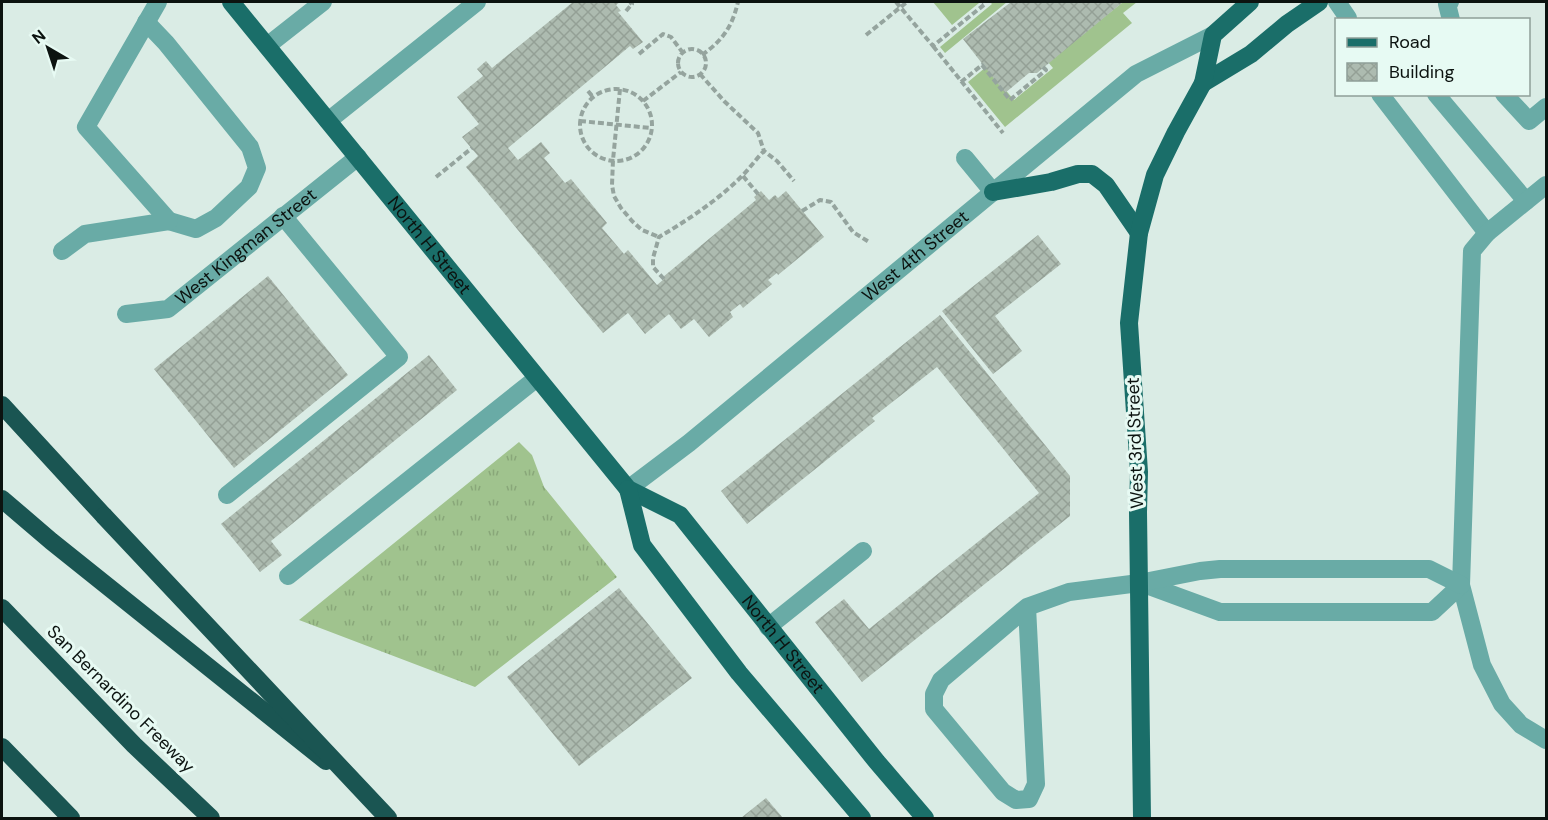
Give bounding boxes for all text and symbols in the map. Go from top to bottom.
north arrow [18,18,78,78]
legend [1335,18,1530,96]
text: N [28,25,50,49]
text: Road [1389,30,1431,54]
text: Building [1389,60,1454,84]
street label: West Kingman Street [170,183,321,311]
street label: North H Street [382,191,477,300]
street label: West 4th Street [857,205,974,307]
street label: West 3rd Street [1121,377,1149,509]
street label: North H Street [736,590,830,699]
street label: San Bernardino Freeway [42,620,200,778]

